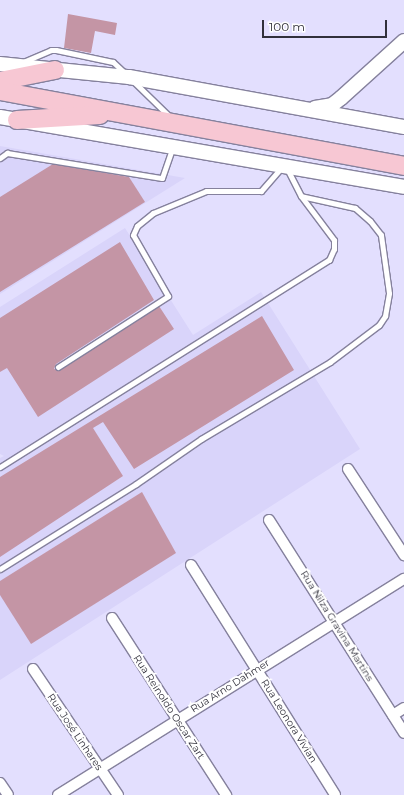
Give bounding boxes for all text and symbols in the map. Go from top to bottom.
scale bar [264,12,389,38]
text: 100 m [269,19,305,34]
street label: Rua Nilza Gravina Martins [298,568,376,684]
street label: Rua Reinoldo Oscar Zart [131,653,207,761]
street label: Rua Arno Dahmer [188,657,272,715]
street label: Rua Leonora Vivian [258,677,320,765]
street label: Rua José Linhares [45,691,105,773]

